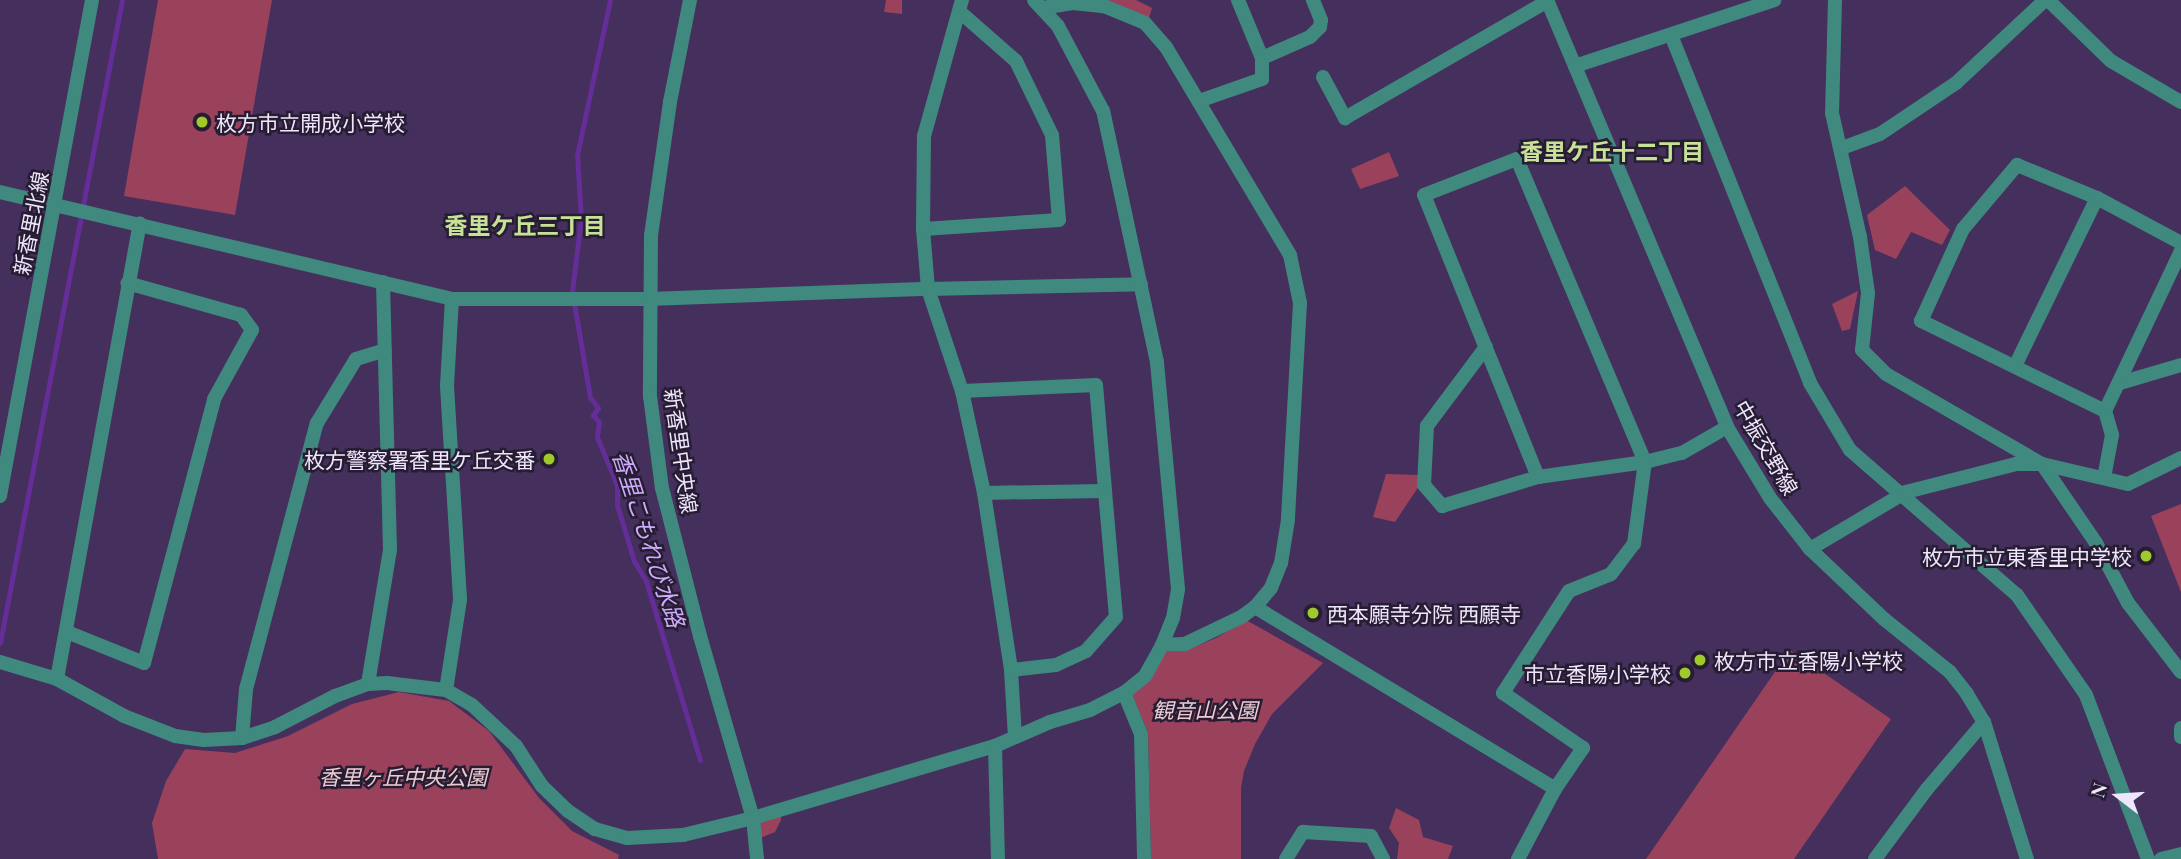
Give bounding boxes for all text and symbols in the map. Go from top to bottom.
place label: 枚方市立開成小学校 [216,109,405,135]
marker: 枚方市立開成小学校 [194,114,210,130]
district label: 香里ケ丘十二丁目 [1520,137,1704,165]
street label: 新香里北線 [8,169,52,277]
district label: 香里ケ丘三丁目 [445,211,605,239]
street label: 新香里中央線 [661,387,703,515]
street label: 中振交野線 [1730,395,1804,499]
place label: 枚方警察署香里ケ丘交番 [304,446,535,472]
water label: 香里こもれび水路 [607,447,691,631]
marker: 枚方警察署香里ケ丘交番 [541,451,557,467]
place label: 枚方市立東香里中学校 [1922,543,2132,569]
marker: 枚方市立東香里中学校 [2138,548,2154,564]
place label: 西本願寺分院 西願寺 [1327,600,1521,626]
marker: 西本願寺分院 西願寺 [1305,605,1321,621]
place label: 枚方市立香陽小学校 [1714,647,1903,673]
marker: 枚方市立香陽小学校 [1692,652,1708,668]
place label: 市立香陽小学校 [1524,660,1671,686]
marker: 市立香陽小学校 [1677,665,1693,681]
park label: 観音山公園 [1153,696,1257,722]
north arrow [2083,761,2153,831]
park label: 香里ヶ丘中央公園 [319,763,487,789]
text: N [2083,779,2112,800]

